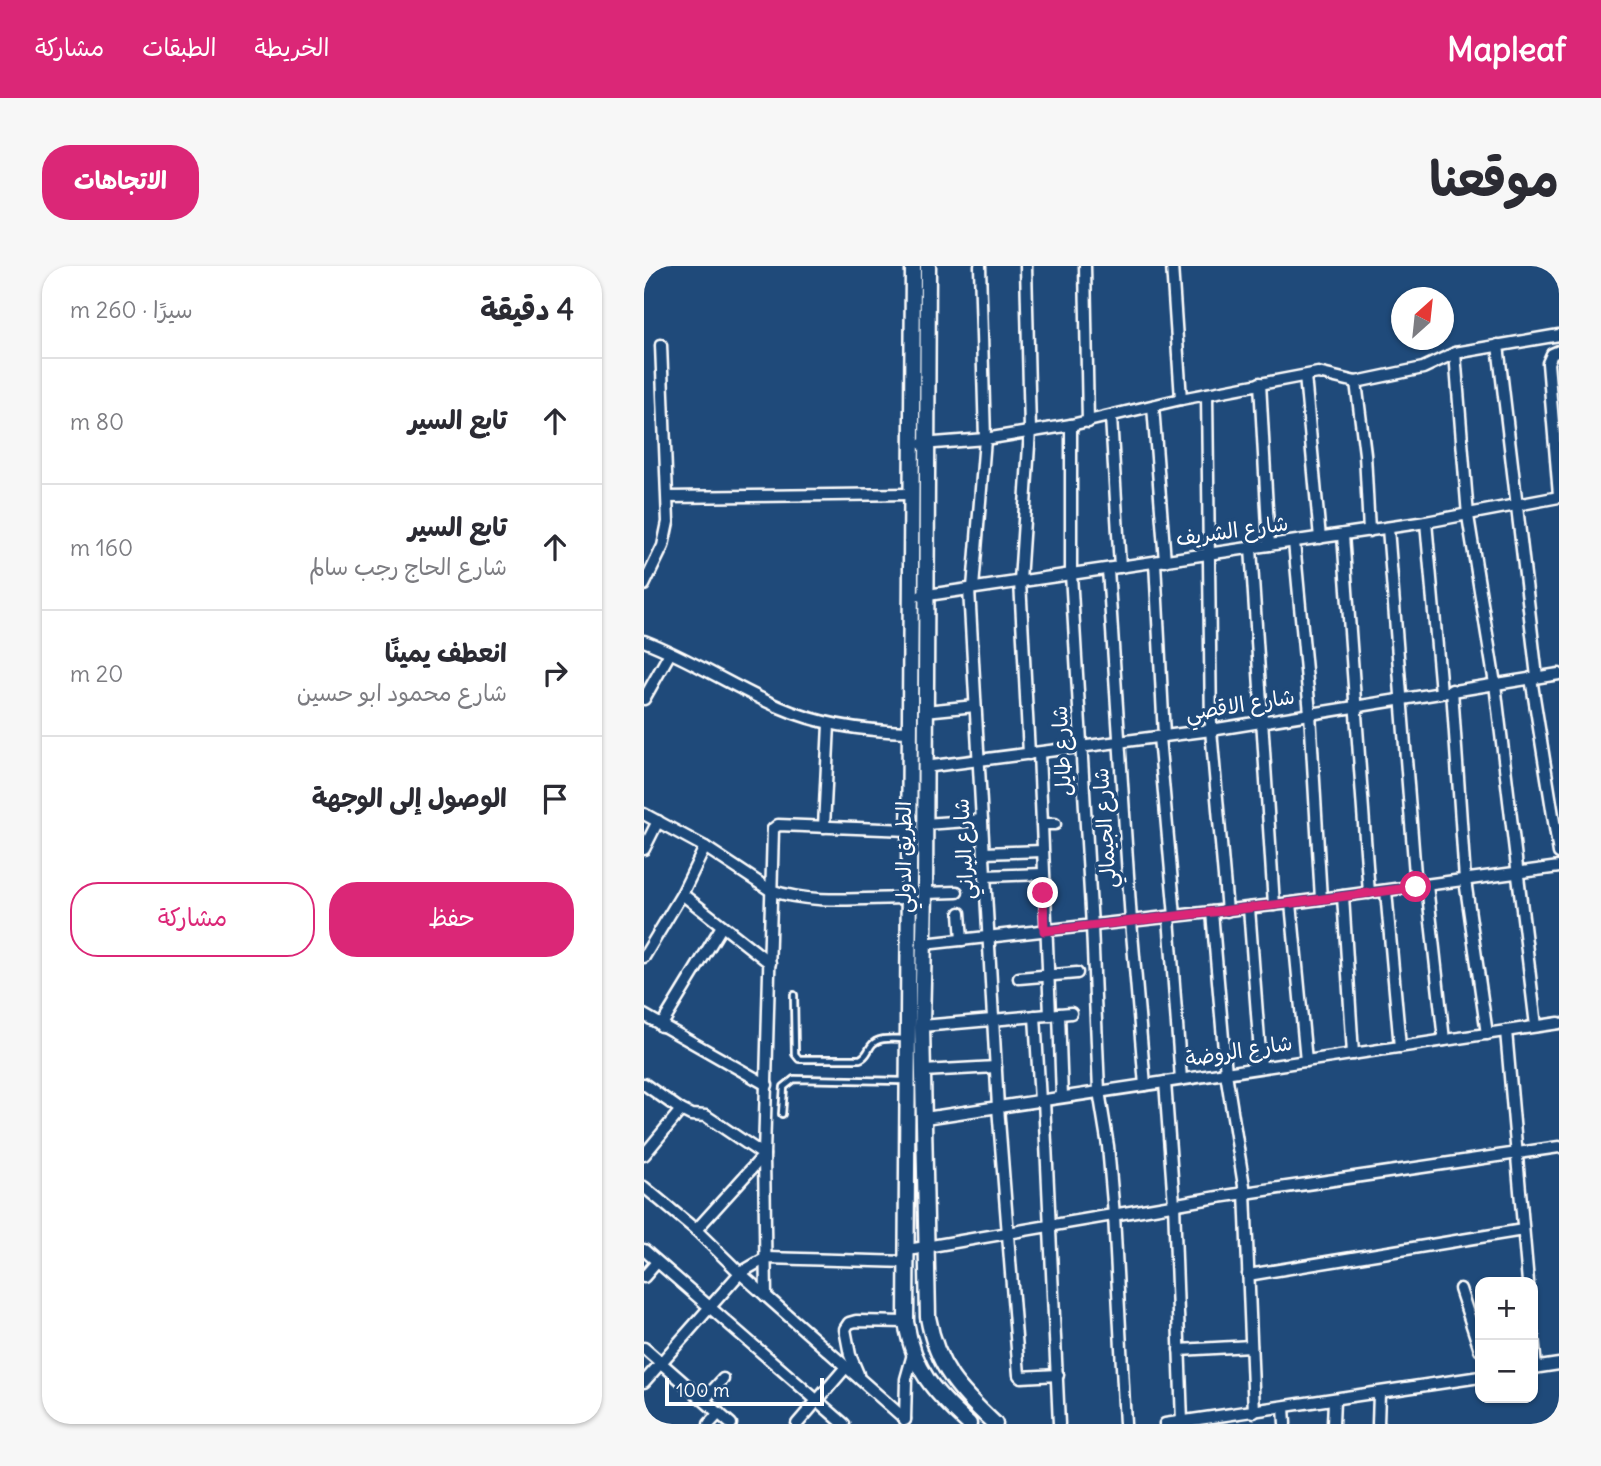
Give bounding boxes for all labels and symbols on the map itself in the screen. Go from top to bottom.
north arrow [1391,287,1454,350]
street label: شارع الشريف [1174,509,1290,554]
street label: شارع الاقصي [1183,683,1297,732]
street label: شارع طايل [1046,705,1079,797]
street label: شارع الجيمالي [1087,766,1128,889]
street label: شارع البراني [947,797,986,900]
street label: الطريق الدولي [890,801,923,913]
route start [1400,871,1431,902]
route end [1027,877,1058,908]
street label: شارع الروضة [1184,1029,1295,1074]
scale bar [665,1375,824,1407]

